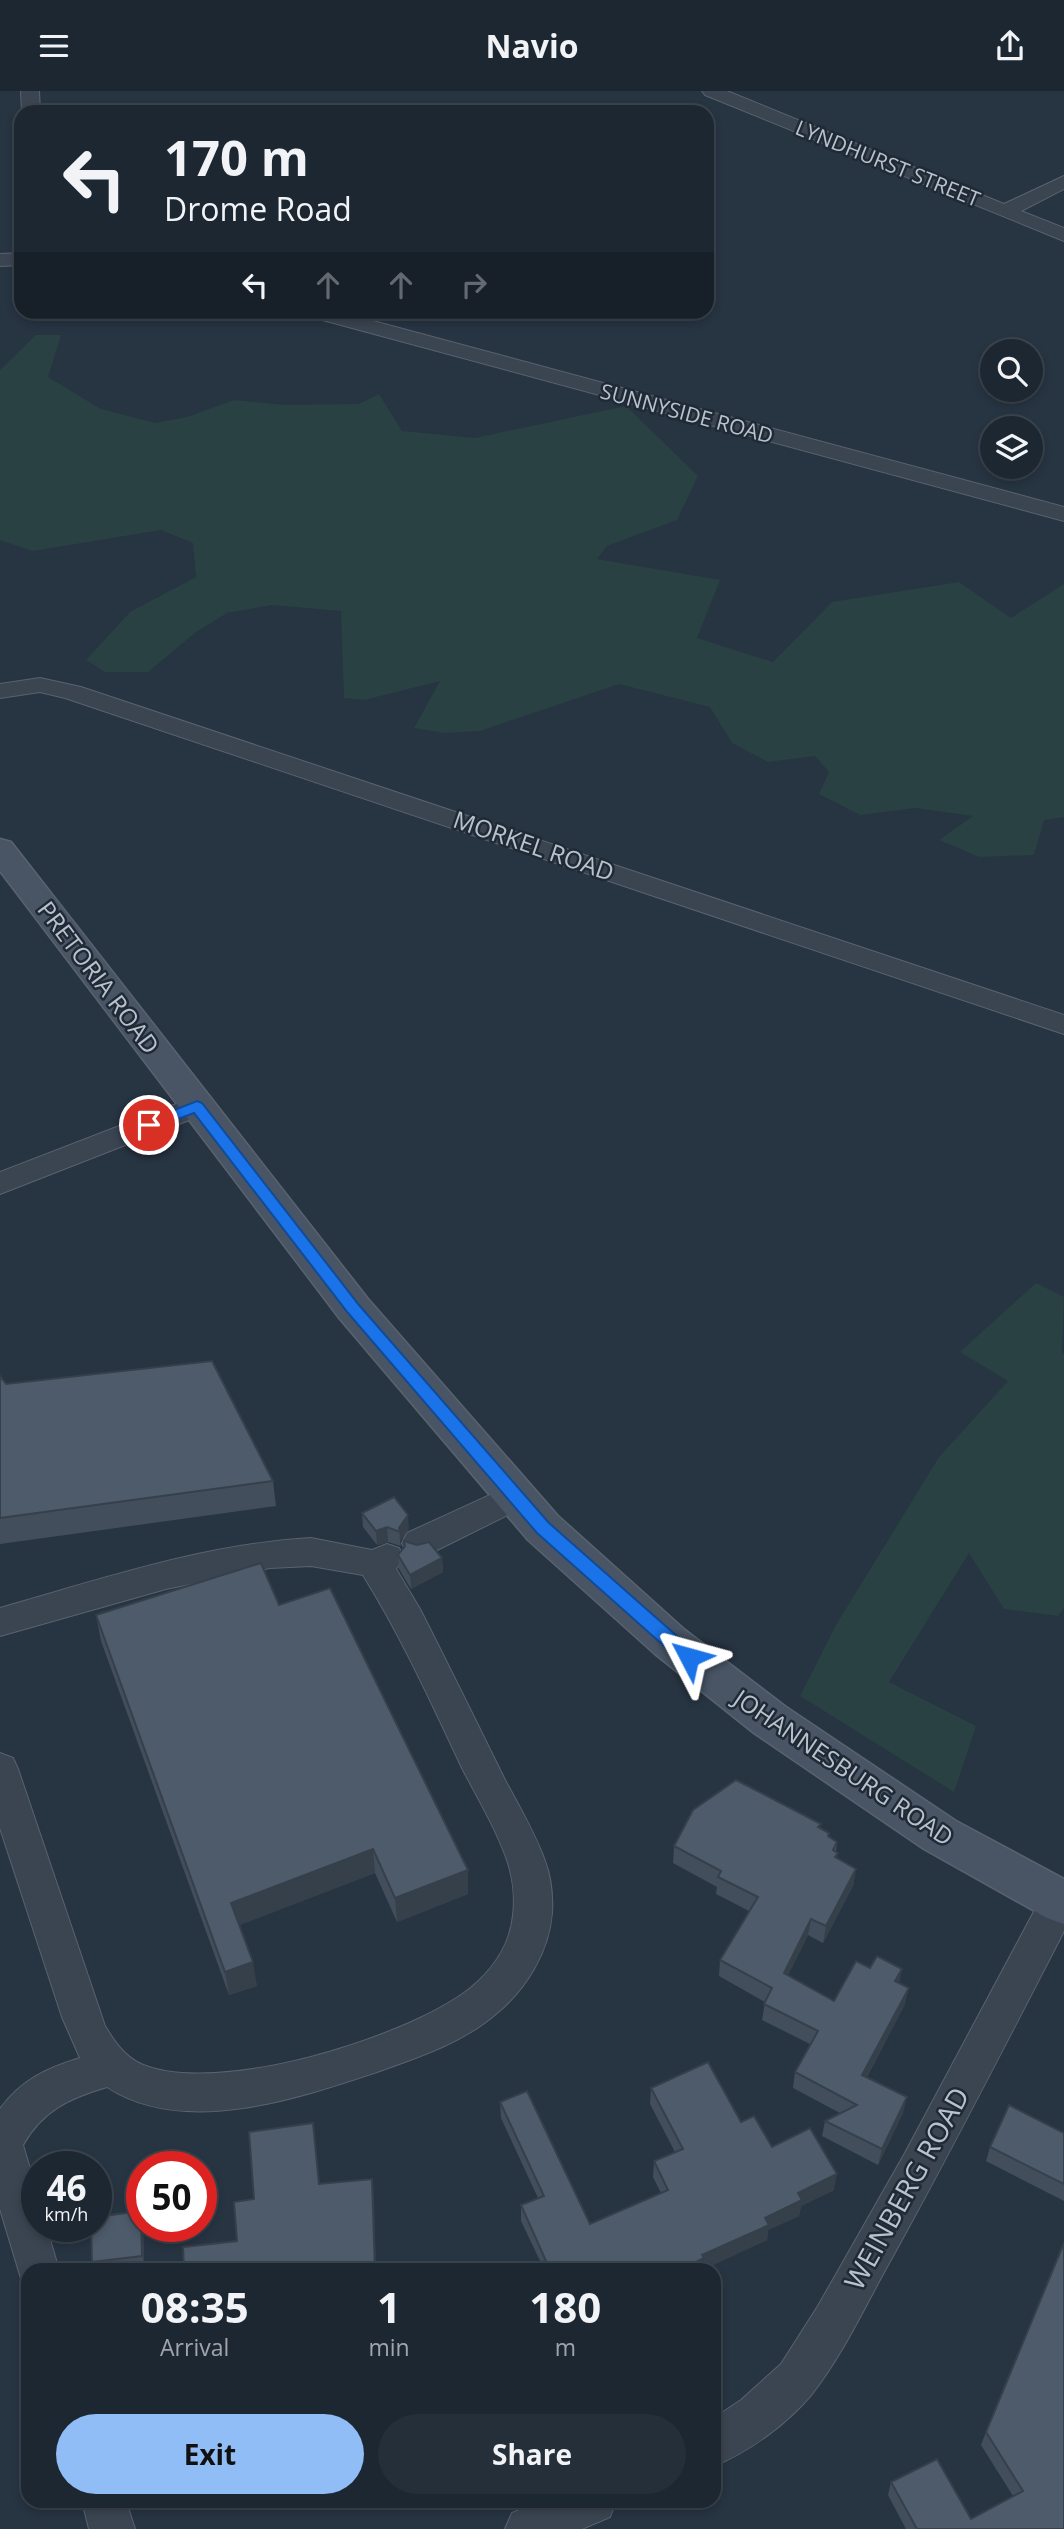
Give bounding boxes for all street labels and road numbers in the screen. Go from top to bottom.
street label: LYNDHURST STREET [791,113,985,213]
street label: SUNNYSIDE ROAD [598,376,776,450]
street label: MORKEL ROAD [449,802,619,888]
street label: PRETORIA ROAD [31,894,167,1060]
street label: JOHANNESBURG ROAD [726,1680,960,1853]
street label: WEINBERG ROAD [835,2080,977,2296]

